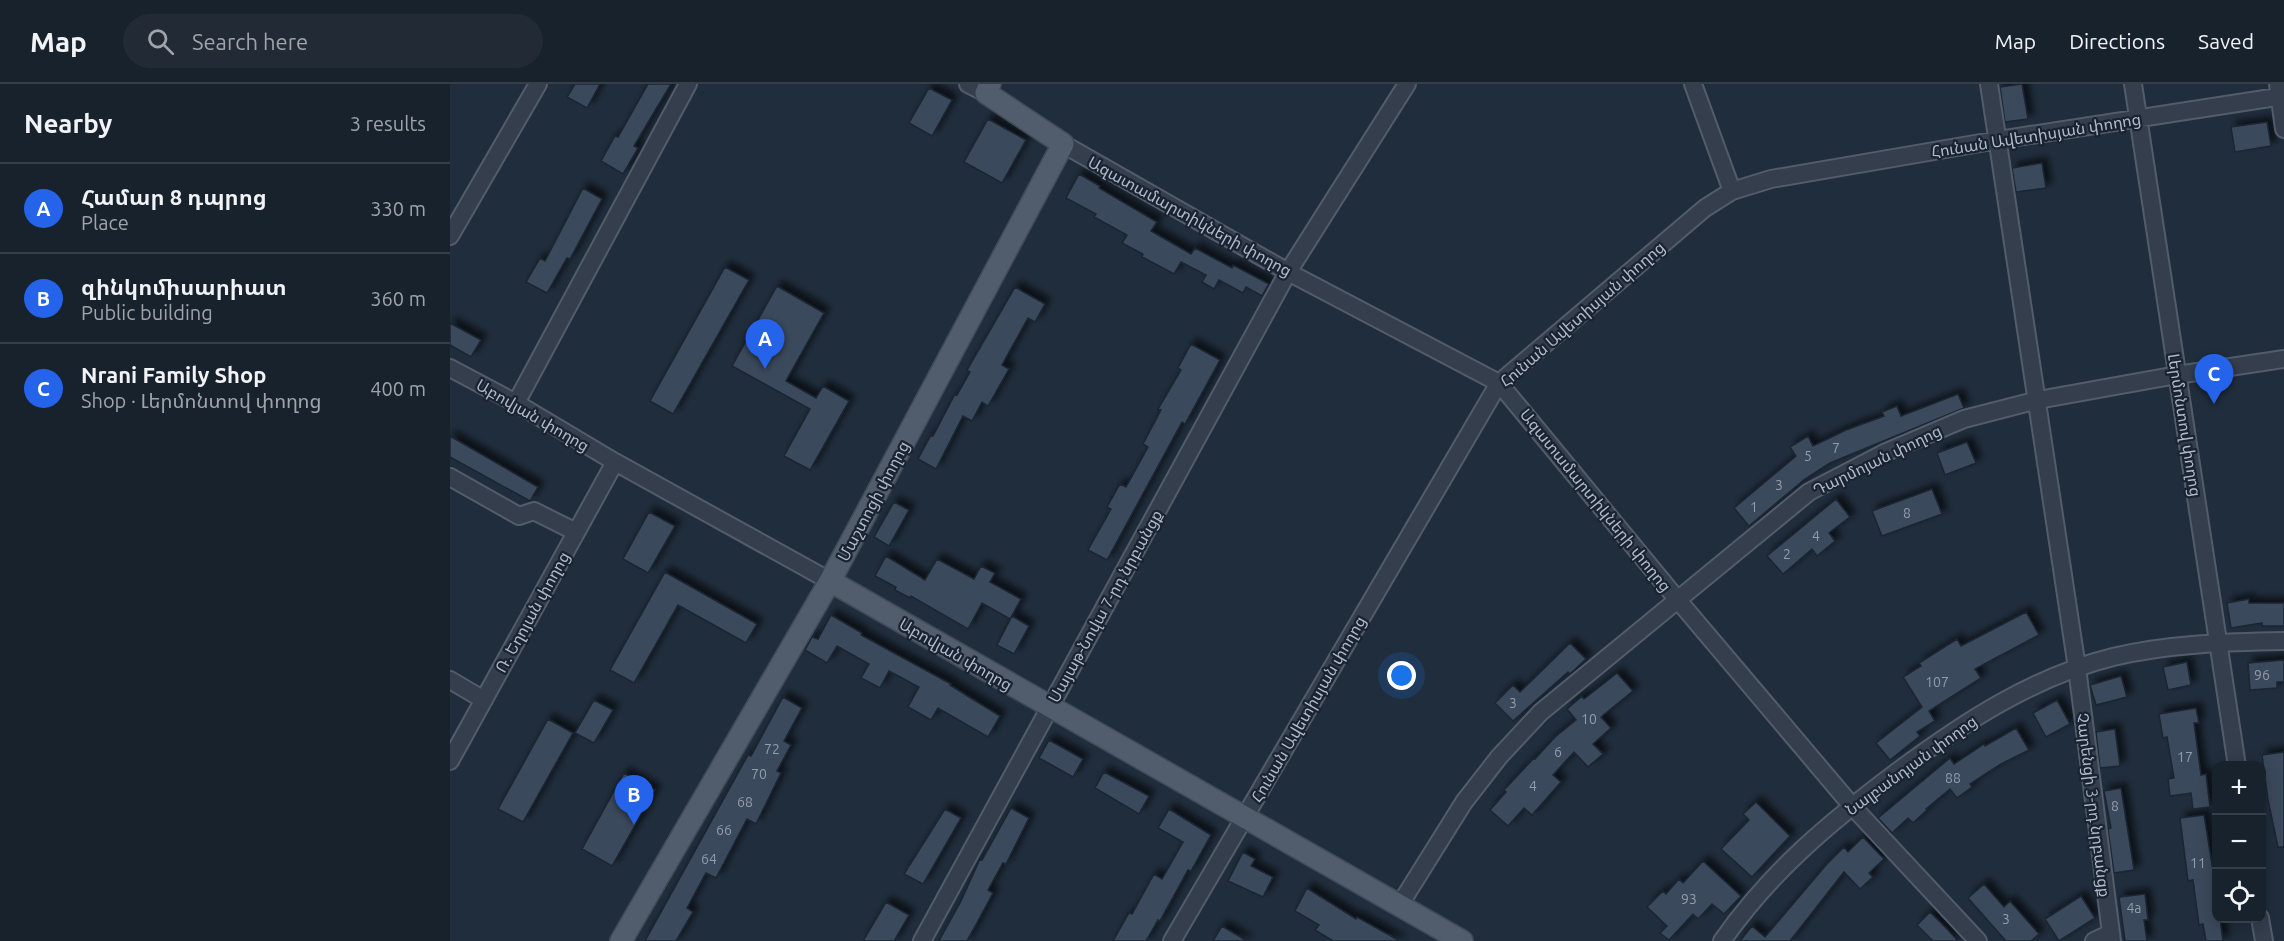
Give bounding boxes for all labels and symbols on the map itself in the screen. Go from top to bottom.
street label: Հունան Ավետիսյան փողոց [1930,110,2142,161]
street label: Ազատամարտիկների փողոց [1085,152,1295,280]
street label: Հունան Ավետիսյան փողոց [1496,238,1669,391]
pin: A [746,320,784,369]
street label: Լերմոնտով փողոց [2164,352,2205,498]
pin: C [2194,354,2234,404]
street label: Աբովյան փողոց [473,375,593,456]
street label: Ազատամարտիկների փողոց [1516,405,1675,596]
street label: Դարմոյան փողոց [1810,421,1945,500]
street label: Մաշտոցի փողոց [834,438,913,565]
house number: 7 [1832,440,1840,456]
house number: 5 [1804,448,1812,464]
house number: 3 [1775,477,1783,493]
house number: 1 [1750,499,1758,515]
house number: 8 [1903,505,1911,521]
street label: Սայաթ-Նովա 7-րդ նրբանցք [1044,507,1166,706]
house number: 4 [1812,528,1820,544]
house number: 2 [1783,546,1791,562]
street label: Ռ. Եղոյան փողոց [491,548,574,676]
street label: Հունան Ավետիսյան փողոց [1247,613,1370,806]
street label: Աբովյան փողոց [896,614,1016,695]
your location [1387,661,1416,690]
house number: 96 [2254,667,2270,683]
house number: 107 [1925,674,1949,690]
house number: 3 [1509,695,1517,711]
house number: 10 [1581,711,1597,727]
street label: Նալբանդյան փողոց [1842,711,1981,819]
street label: Չարենցի 3-րդ նրբանցք [2073,712,2114,898]
house number: 72 [764,741,780,757]
house number: 6 [1554,744,1562,760]
house number: 17 [2177,749,2193,765]
house number: 70 [751,766,767,782]
house number: 88 [1945,770,1961,786]
pin: B [614,776,654,825]
house number: 4 [1529,778,1537,794]
house number: 68 [737,794,753,810]
house number: 8 [2111,798,2119,814]
house number: 66 [716,822,732,838]
house number: 64 [701,851,717,867]
house number: 11 [2190,855,2206,871]
house number: 93 [1681,891,1697,907]
house number: 4a [2126,900,2142,916]
house number: 3 [2002,911,2010,927]

